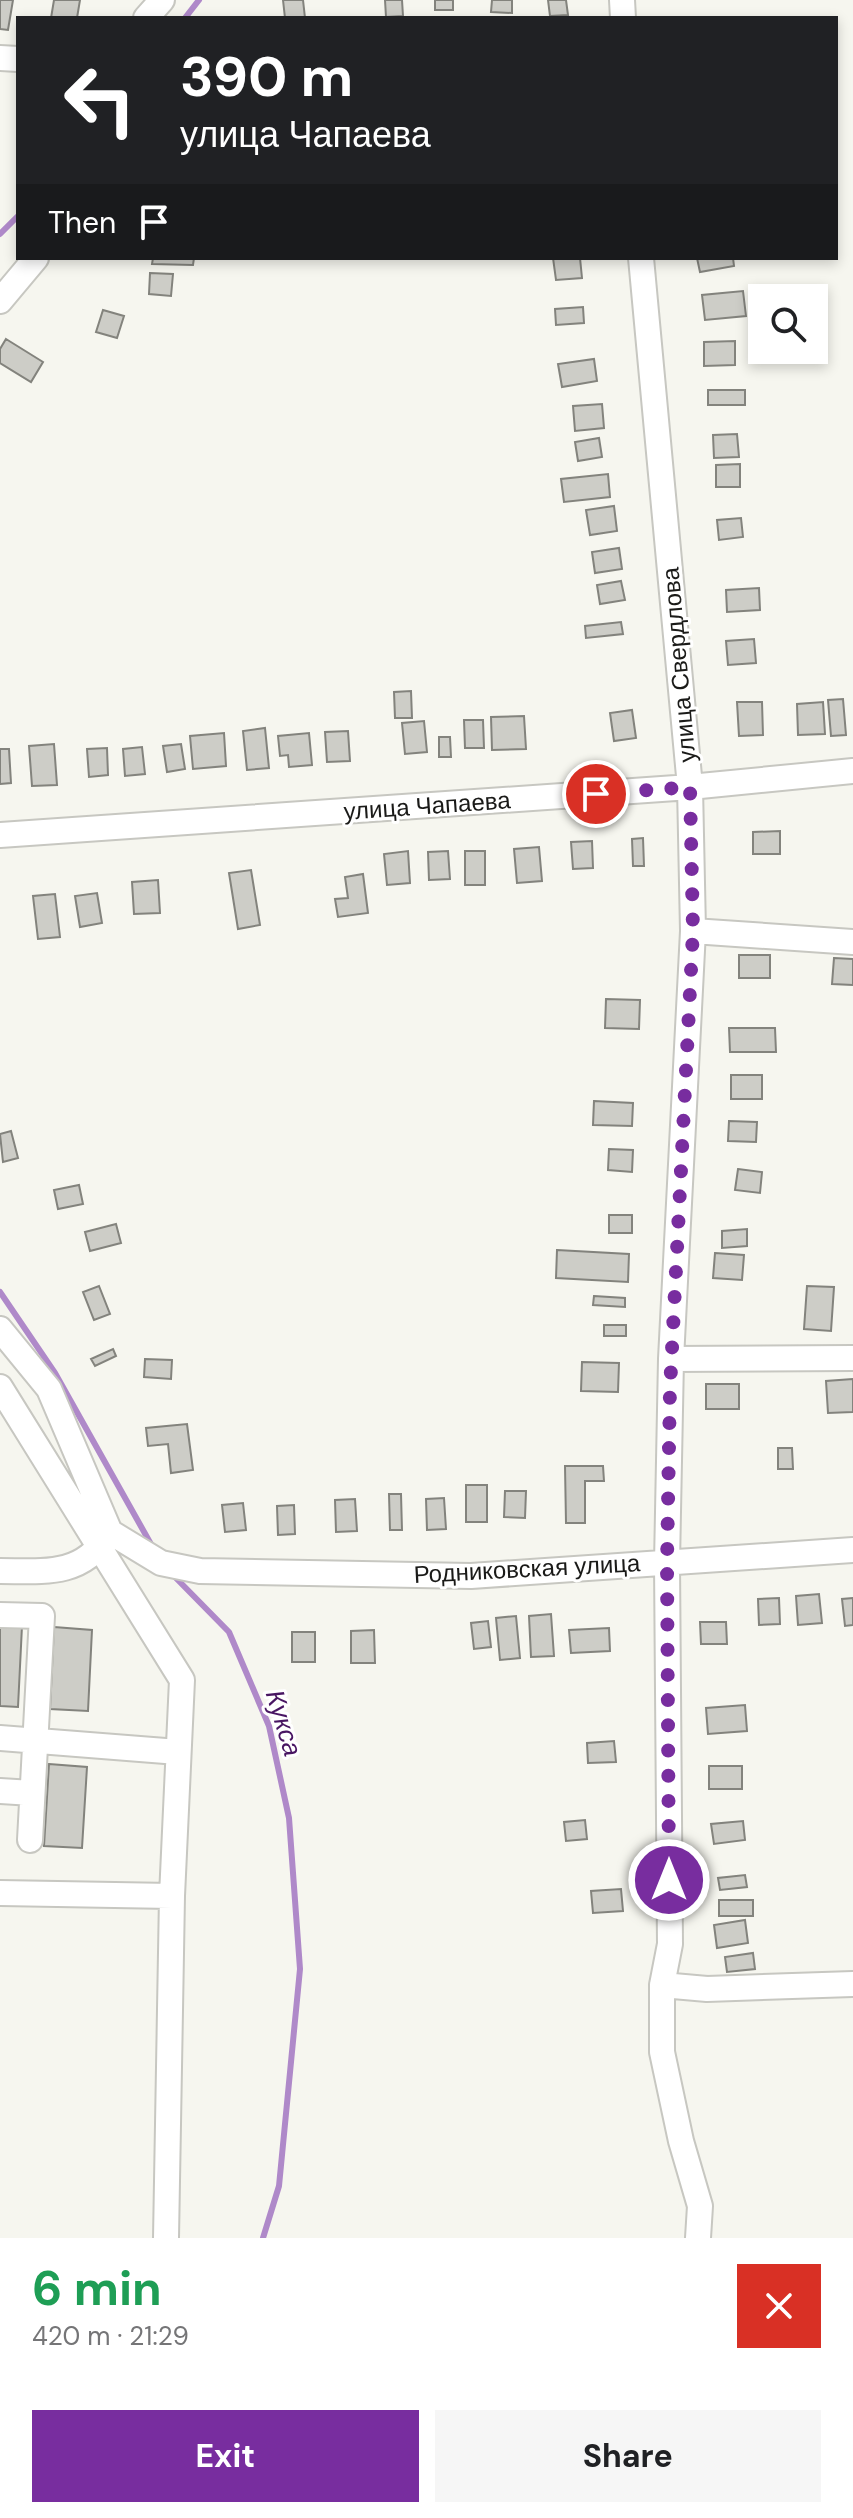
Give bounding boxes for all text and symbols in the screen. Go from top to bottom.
text: 390 m [180,40,353,113]
icon: left [48,48,152,152]
text: улица Чапаева [180,111,431,158]
icon: arrive [132,200,176,244]
text: Then [48,203,116,242]
map controls [748,284,828,364]
button: search [748,284,828,364]
street label: улица Свердлова [654,566,702,764]
pin [562,760,630,828]
icon: arrive [574,772,618,816]
street label: улица Чапаева [342,784,512,827]
street label: Родниковская улица [413,1547,642,1590]
water label: Кукса [258,1686,310,1760]
position arrow [627,1838,711,1922]
text: 6 min [32,2257,162,2320]
button: close [737,2264,821,2348]
text: 420 m · 21:29 [32,2319,189,2353]
button: Exit [32,2410,419,2502]
button: Share [435,2410,821,2502]

